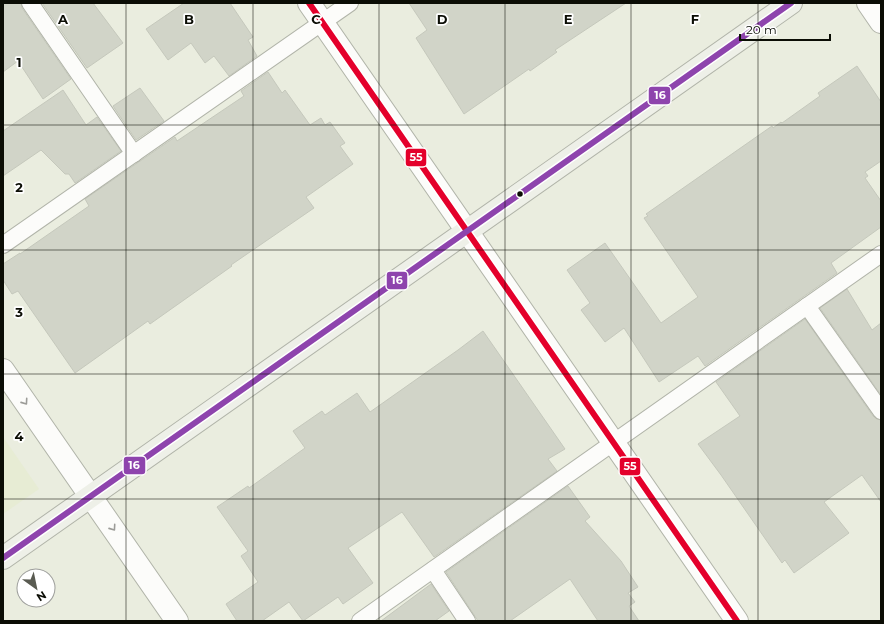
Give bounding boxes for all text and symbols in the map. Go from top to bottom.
text: A [57,11,69,27]
text: B [184,11,194,27]
text: C [311,11,321,27]
text: D [437,11,448,27]
text: E [564,11,573,27]
text: F [691,11,699,27]
scale bar [740,16,830,42]
text: 20 m [746,22,777,37]
text: 1 [16,54,22,70]
line badge: 16 [648,86,671,105]
text: 16 [654,88,666,102]
line badge: 55 [405,148,427,167]
text: 55 [409,150,423,164]
text: 2 [15,179,23,195]
unlabelled marker [515,189,525,199]
line badge: 16 [386,271,408,290]
text: 16 [391,273,403,287]
text: 3 [14,304,23,320]
one-way arrow [20,397,27,404]
text: 4 [15,428,24,444]
line badge: 16 [123,456,146,475]
line badge: 55 [619,457,641,476]
text: 16 [128,458,140,472]
text: 55 [623,459,637,473]
one-way arrow [108,524,116,531]
north arrow [16,568,56,608]
text: N [34,588,49,605]

